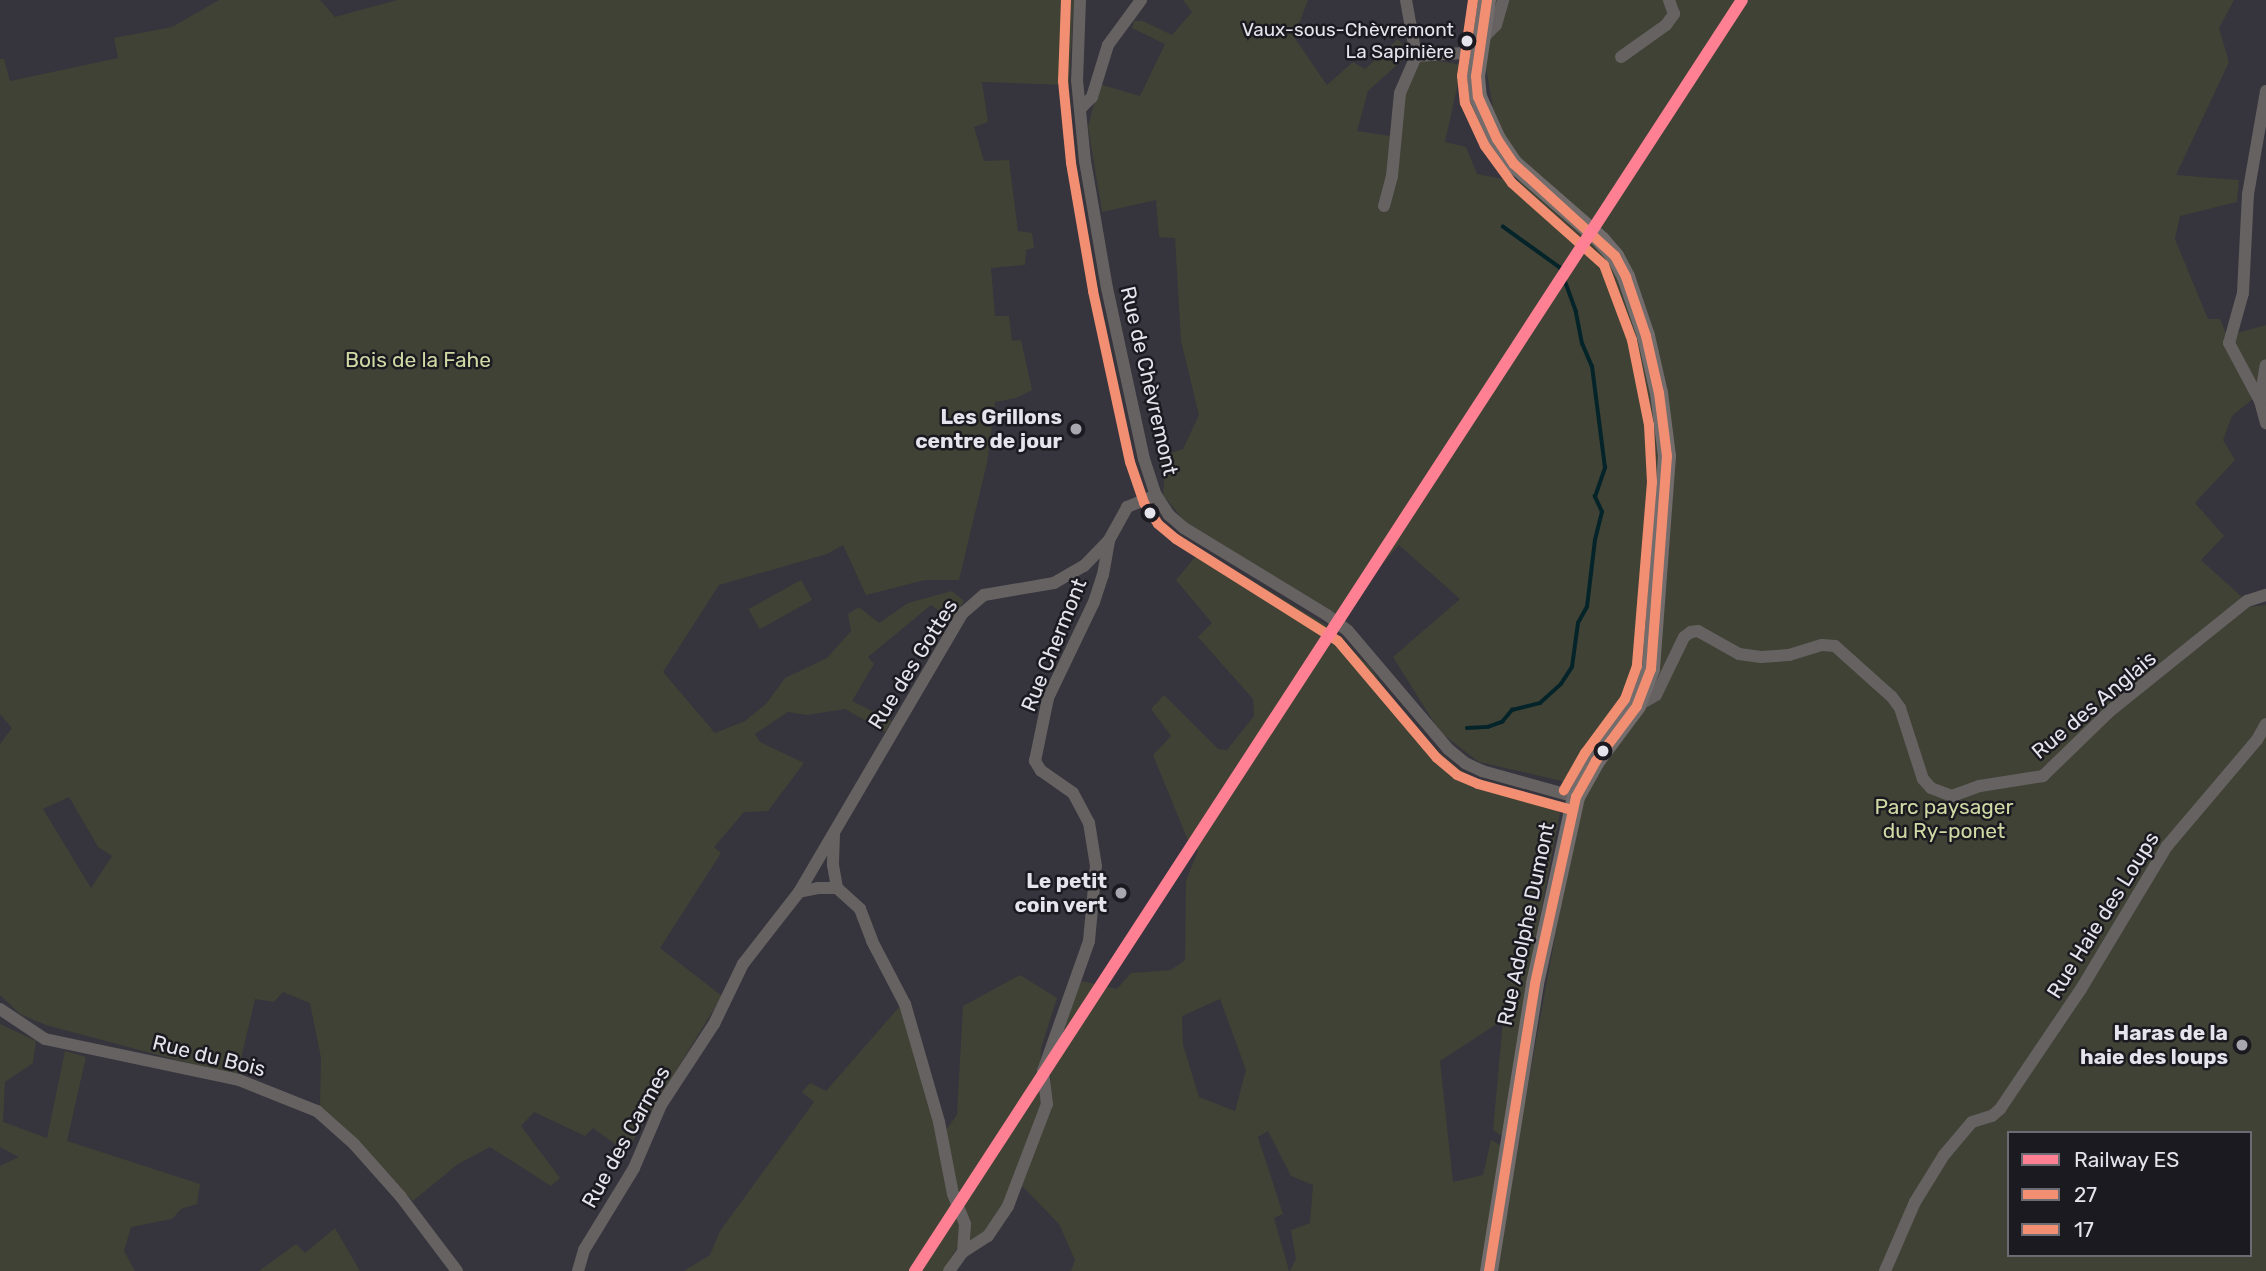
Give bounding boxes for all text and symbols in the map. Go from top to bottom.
place label: Vaux-sous-Chèvremont La Sapinière [1242,19,1454,63]
marker: Vaux-sous-Chèvremont La Sapinière [1460,34,1474,48]
street label: Rue de Chèvremont [1115,284,1183,478]
park label: Bois de la Fahe [345,347,491,373]
place label: Les Grillons centre de jour [915,404,1062,454]
marker: Les Grillons centre de jour [1068,421,1084,437]
unlabelled marker [1143,506,1157,520]
street label: Rue Chermont [1016,575,1092,715]
street label: Rue des Gottes [863,594,963,734]
street label: Rue des Anglais [2026,645,2162,765]
unlabelled marker [1596,744,1610,758]
park label: Parc paysager du Ry-ponet [1874,794,2014,844]
street label: Rue Adolphe Dumont [1492,820,1560,1028]
street label: Rue Haie des Loups [2042,827,2164,1003]
place label: Le petit coin vert [1014,868,1107,918]
marker: Le petit coin vert [1113,885,1129,901]
place label: Haras de la haie des loups [2080,1020,2228,1070]
street label: Rue du Bois [150,1030,268,1082]
marker: Haras de la haie des loups [2234,1037,2250,1053]
street label: Rue des Carmes [577,1062,675,1212]
legend [2007,1131,2252,1257]
text: Railway ES [2074,1147,2179,1172]
text: 27 [2074,1182,2097,1207]
text: 17 [2074,1217,2094,1242]

